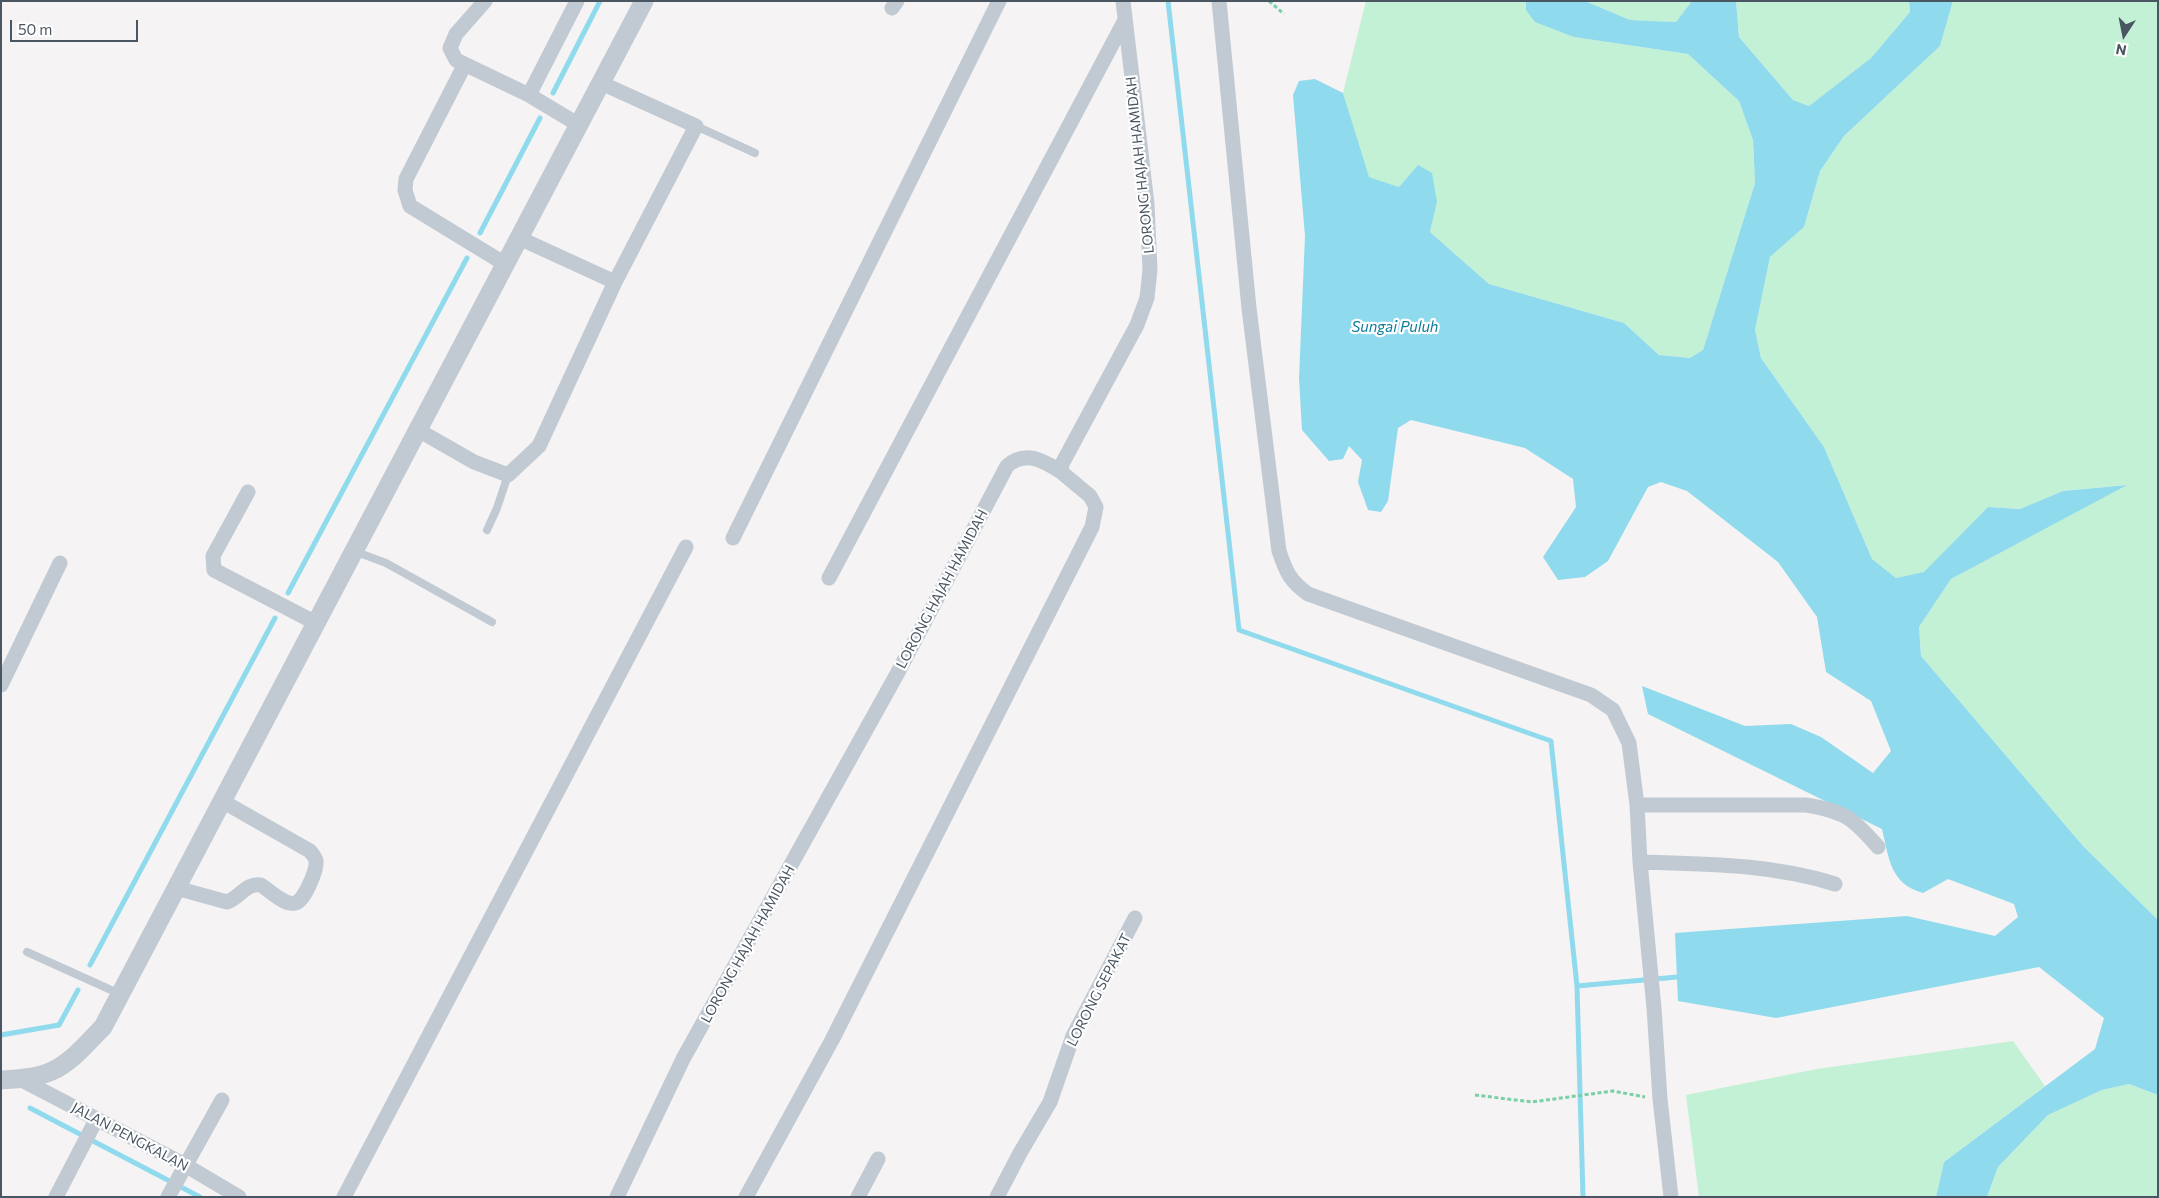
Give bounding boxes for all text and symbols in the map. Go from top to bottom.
scale bar [12,10,140,42]
north arrow [2099,10,2149,60]
text: 50 m [18,20,52,38]
text: N [2114,41,2128,60]
street label: LORONG HAJAH HAMIDAH [1122,76,1158,254]
water label: Sungai Puluh [1352,318,1438,336]
street label: LORONG HAJAH HAMIDAH [893,507,991,671]
street label: LORONG HAJAH HAMIDAH [698,862,798,1026]
street label: LORONG SEPAKAT [1063,931,1135,1049]
street label: JALAN PENGKALAN [69,1099,191,1175]

